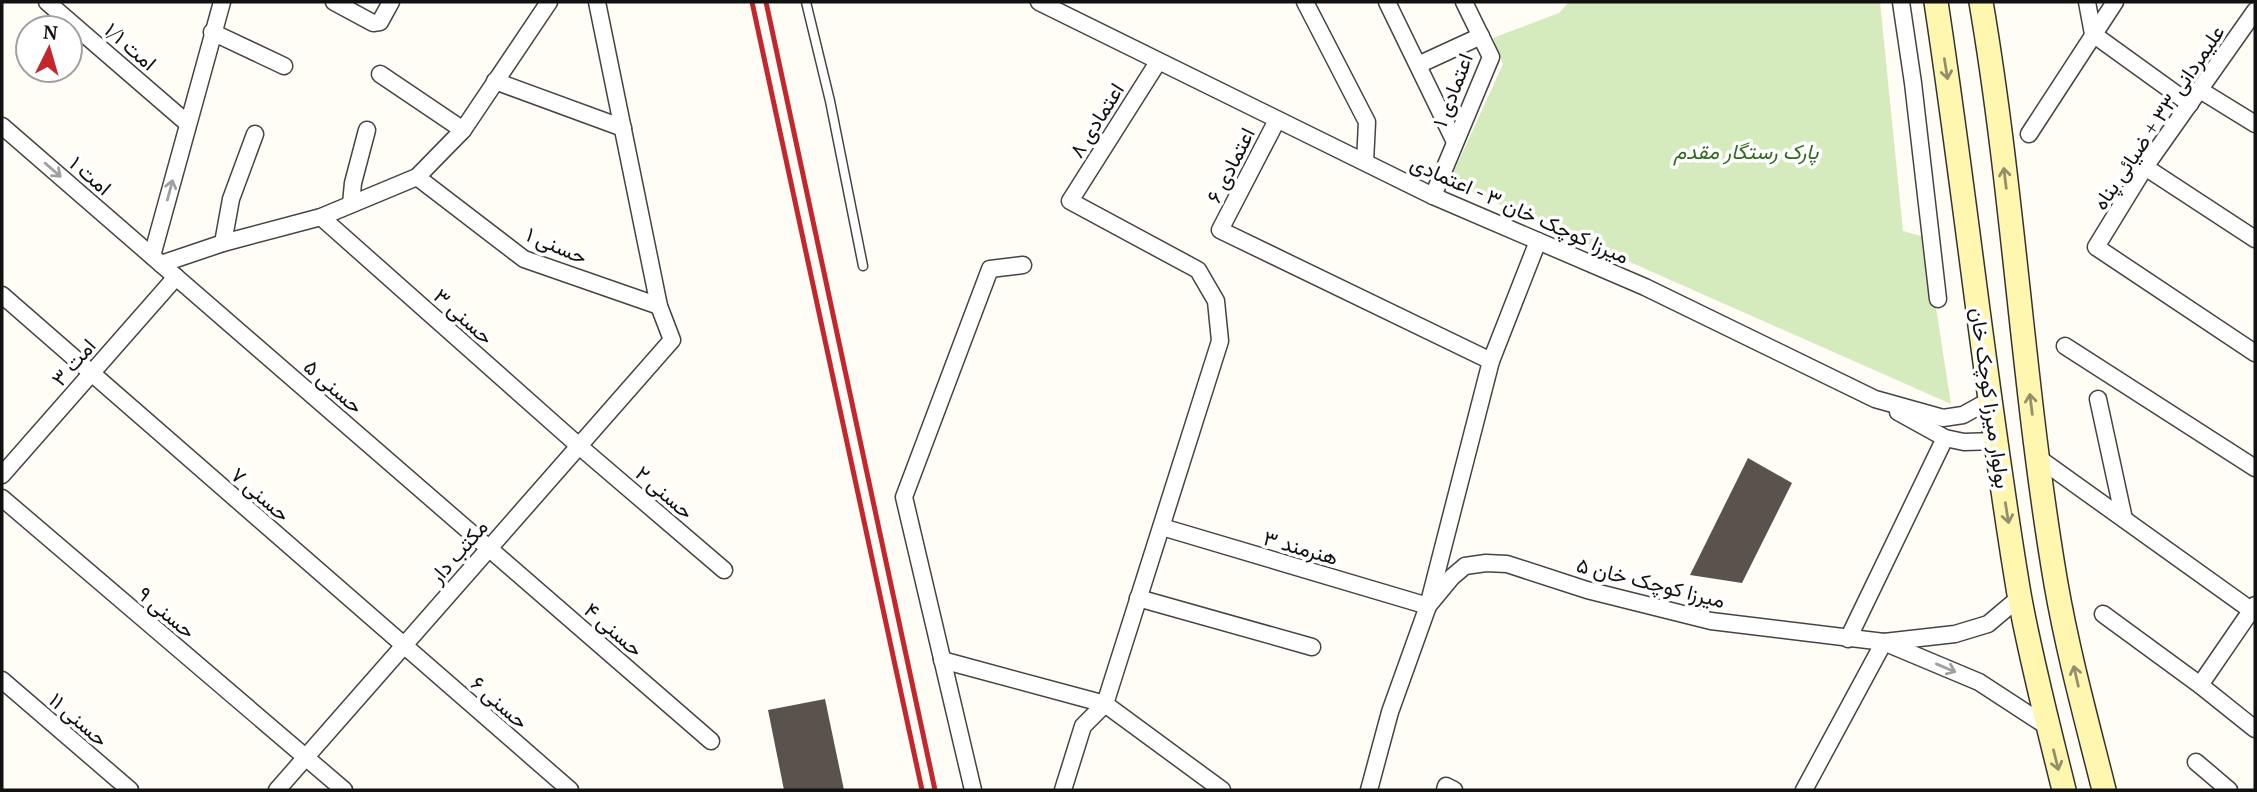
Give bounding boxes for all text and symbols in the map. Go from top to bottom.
north arrow [14,14,84,84]
street label: امت ۱/۱ [99,16,163,76]
text: N [42,18,59,45]
street label: علیمردانی ۳۳ + ضیائی پناه [2086,19,2231,215]
street label: اعتمادی ۱ [1425,49,1479,131]
one-way arrow [1940,57,1953,80]
street label: اعتمادی ۸ [1062,77,1130,163]
street label: اعتمادی ۶ [1199,123,1261,207]
park label: پارک رستگار مقدم [1673,137,1819,166]
street label: میرزا کوچک خان ۳ - اعتمادی [1406,148,1634,271]
street label: امت ۱ [64,149,118,201]
one-way arrow [44,162,62,178]
one-way arrow [1999,167,2012,190]
one-way arrow [164,179,177,201]
street label: حسنی ۱ [522,220,592,270]
street label: حسنی ۳ [428,282,500,350]
street label: بولوار میرزا کوچک خان [1963,306,2018,490]
street label: امت ۳ [45,332,101,392]
street label: حسنی ۵ [298,352,370,420]
one-way arrow [2025,393,2038,416]
street label: حسنی ۲ [630,459,700,525]
street label: حسنی ۷ [225,460,297,528]
one-way arrow [2001,501,2014,524]
street label: مکتب دار [422,513,494,590]
street label: هنرمند ۳ [1260,523,1342,571]
street label: میرزا کوچک خان ۵ [1574,550,1728,615]
street label: حسنی ۹ [132,580,202,644]
street label: حسنی ۴ [579,596,649,662]
one-way arrow [1935,663,1957,676]
one-way arrow [2069,665,2083,688]
street label: حسنی ۶ [465,669,535,735]
street label: حسنی ۱۱ [44,686,114,752]
one-way arrow [2050,748,2063,771]

